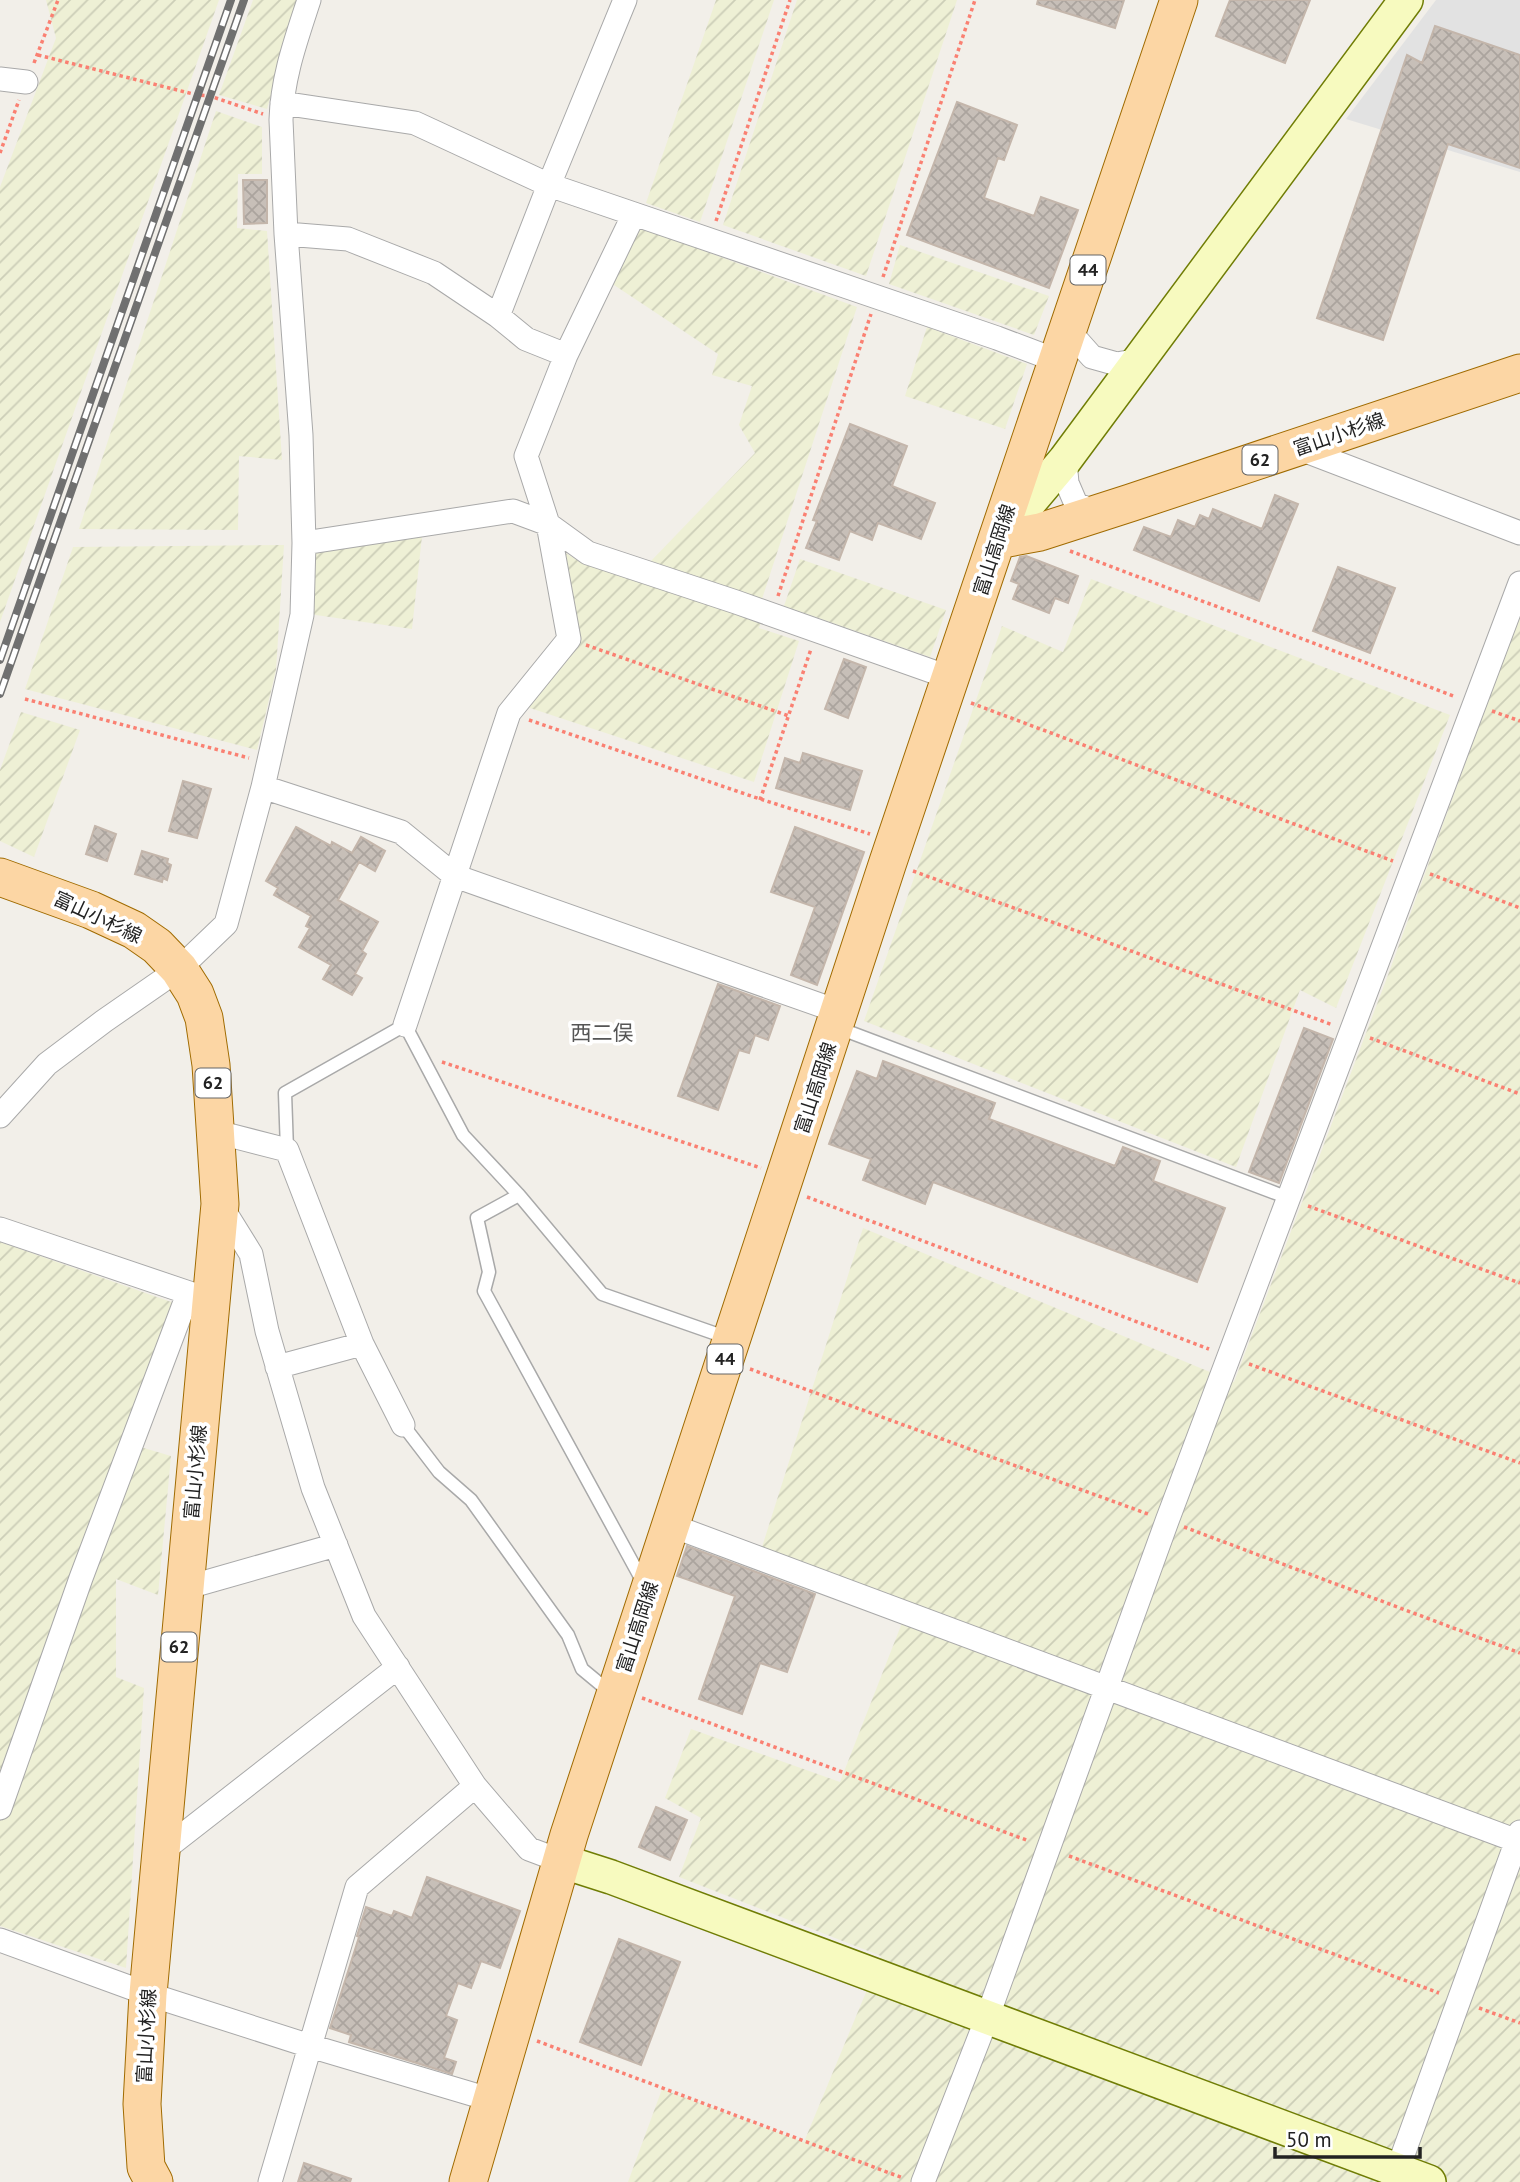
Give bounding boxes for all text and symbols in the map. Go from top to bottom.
road number: 44 [1070,256,1106,284]
street label: 富山小杉線 [1290,407,1388,461]
road number: 62 [1242,446,1278,474]
street label: 富山高岡線 [968,501,1020,599]
street label: 富山小杉線 [50,886,146,948]
district label: 西二俣 [571,1019,634,1046]
street label: 富山高岡線 [789,1039,841,1137]
road number: 62 [196,1068,230,1098]
road number: 44 [708,1344,742,1374]
street label: 富山小杉線 [179,1424,211,1520]
street label: 富山高岡線 [611,1578,663,1676]
road number: 62 [162,1632,196,1662]
street label: 富山小杉線 [132,1988,160,2084]
scale bar [1275,2116,1420,2160]
text: 50 m [1286,2126,1332,2153]

